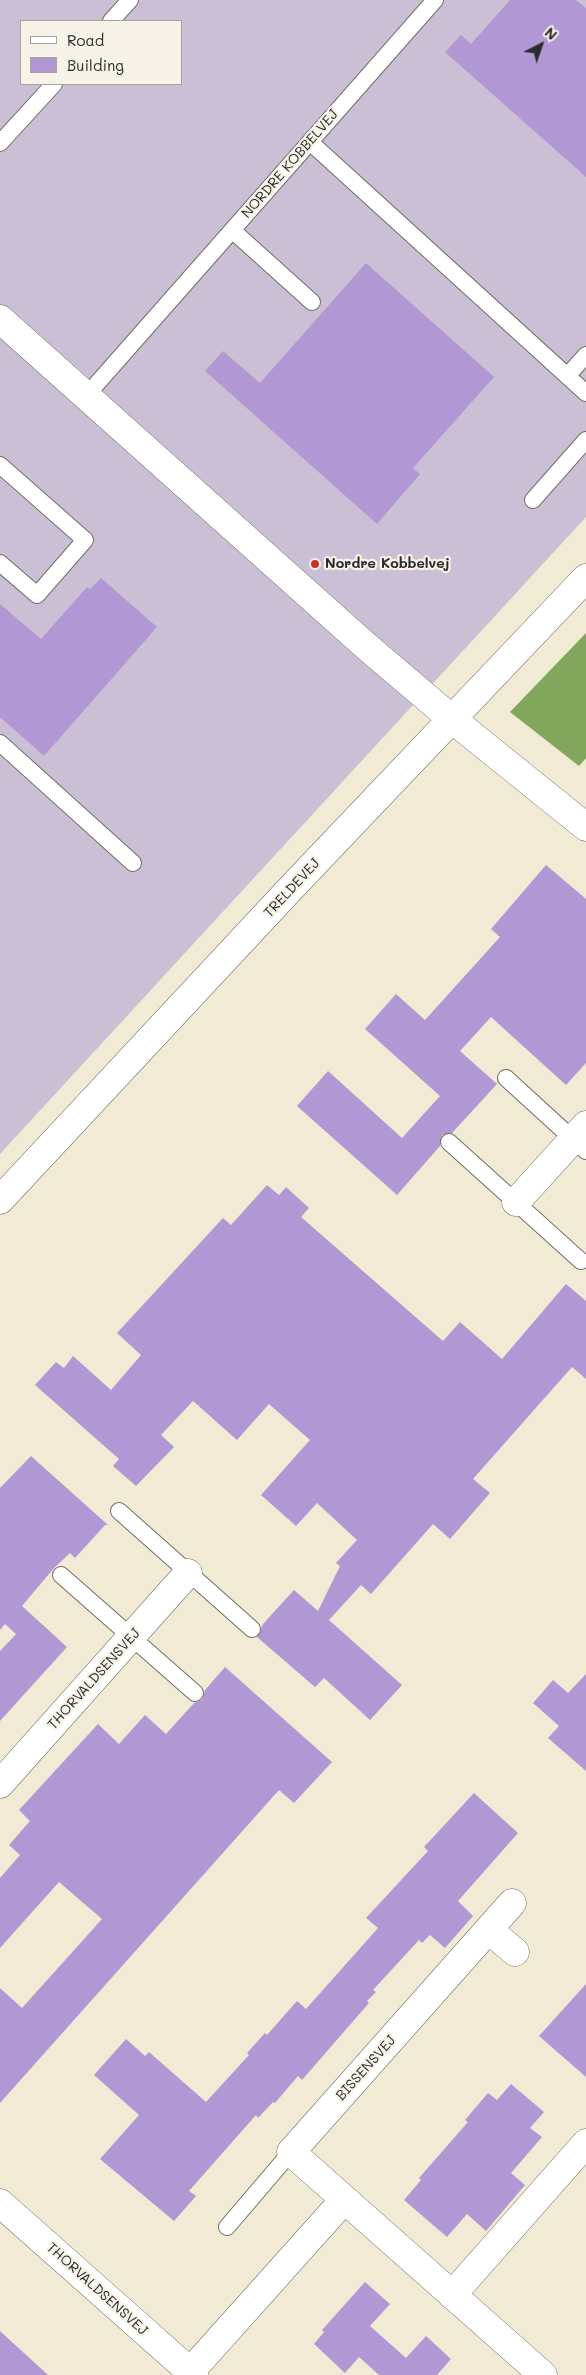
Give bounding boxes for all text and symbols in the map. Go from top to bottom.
legend [20,20,182,85]
north arrow [516,20,566,70]
text: N [541,23,561,44]
text: Road [67,30,104,50]
text: Building [67,55,124,75]
street label: NORDRE KOBBELVEJ [238,106,342,222]
place label: Nordre Kobbelvej [325,556,450,572]
marker: Nordre Kobbelvej [309,558,321,570]
street label: TRELDEVEJ [260,855,324,921]
street label: THORVALDSENSVEJ [44,1625,144,1733]
street label: BISSENSVEJ [332,2032,400,2104]
street label: THORVALDSENSVEJ [43,2239,151,2339]

